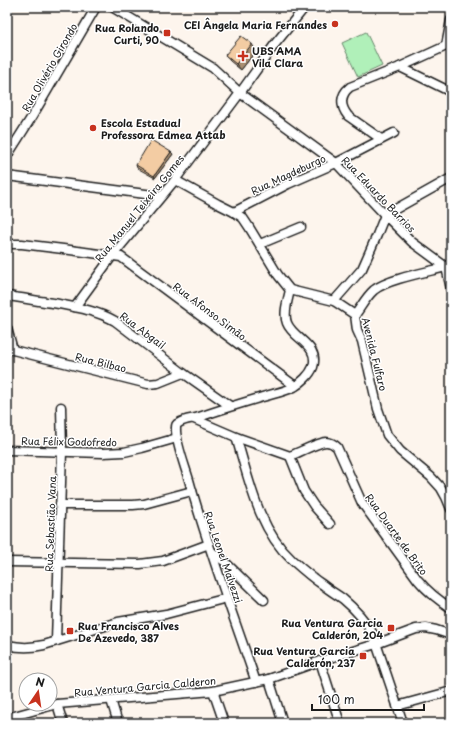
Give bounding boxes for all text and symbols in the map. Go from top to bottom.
place label: CEI Ângela Maria Fernandes [184,17,327,32]
marker: CEI Ângela Maria Fernandes [330,19,340,29]
street label: Rua Olivério Girondo [18,20,81,114]
place label: Rua Rolando Curti, 90 [95,20,160,47]
marker: Rua Rolando Curti, 90 [162,28,172,38]
place label: UBS AMA Vila Clara [252,43,303,70]
marker: UBS AMA Vila Clara [237,50,249,62]
place label: Escola Estadual Professora Edmea Attab [101,115,225,142]
marker: Escola Estadual Professora Edmea Attab [88,123,98,133]
street label: Rua Magdeburgo [248,150,328,198]
street label: Rua Manuel Teixeira Gomes [91,151,187,265]
street label: Rua Eduardo Barrios [339,153,420,236]
street label: Rua Afonso Simão [170,278,250,344]
street label: Rua Abgail [117,308,169,352]
street label: Avenida Fulfaro [359,316,392,393]
street label: Rua Bilbao [74,348,129,376]
street label: Rua Félix Godofredo [21,433,118,449]
street label: Rua Sebastião Vana [41,475,59,572]
street label: Rua Duarte de Brito [362,490,432,578]
street label: Rua Leonel Malvezzi [201,509,247,605]
place label: Rua Ventura Garcia Calderón, 204 [281,615,383,642]
place label: Rua Francisco Alves De Azevedo, 387 [78,618,179,645]
marker: Rua Ventura Garcia Calderón, 204 [386,623,396,633]
marker: Rua Francisco Alves De Azevedo, 387 [65,626,75,636]
place label: Rua Ventura Garcia Calderón, 237 [253,643,356,670]
marker: Rua Ventura Garcia Calderón, 237 [358,651,368,661]
north arrow [18,672,58,712]
street label: Rua Ventura Garcia Calderon [74,672,216,700]
text: N [34,673,47,691]
scale bar [312,686,424,712]
text: 100 m [318,690,355,708]

